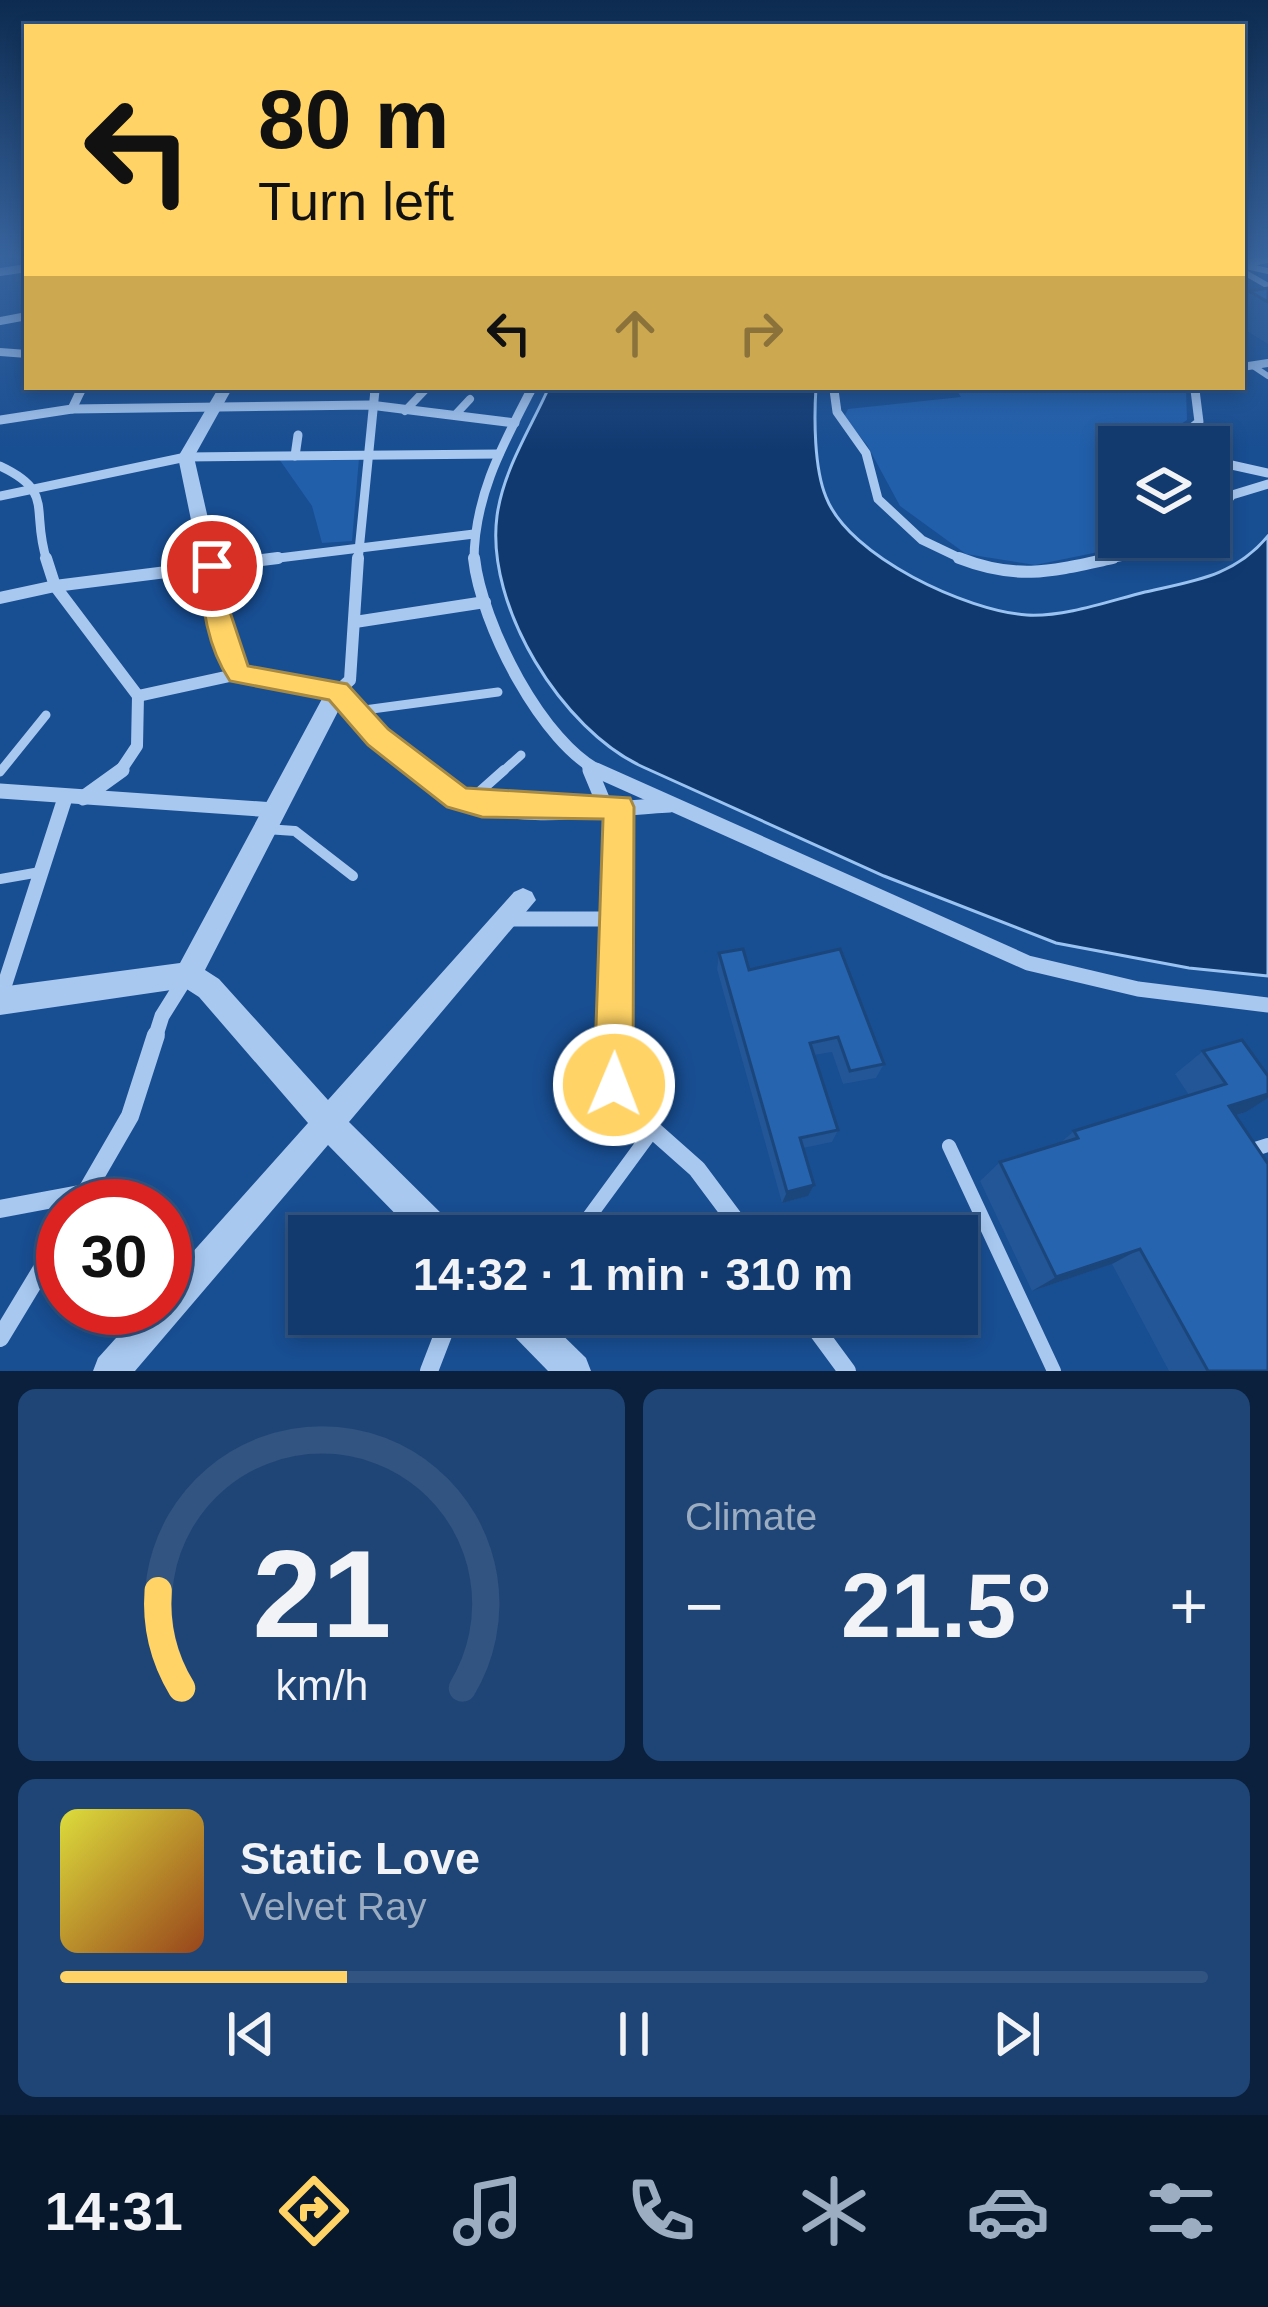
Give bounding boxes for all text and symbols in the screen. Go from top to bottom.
icon: left [60,72,216,228]
text: 80 m [258,72,449,166]
text: Turn left [258,171,454,231]
icon: left [476,300,542,366]
icon: ahead [602,300,668,366]
icon: right [728,300,794,366]
map controls [1098,426,1230,558]
button: layers [1098,426,1230,558]
pin [161,515,263,617]
icon: arrive [179,533,245,599]
position arrow [551,1022,677,1148]
speed limit sign: 30 [36,1179,192,1335]
text: 14:32 · 1 min · 310 m [413,1249,853,1300]
text: Climate [685,1495,817,1538]
text: 21 [252,1524,391,1663]
text: 21.5° [841,1556,1052,1656]
text: − [685,1569,724,1643]
text: + [1169,1569,1208,1643]
text: km/h [275,1661,368,1709]
text: Static Love [240,1833,480,1884]
text: Velvet Ray [240,1885,426,1928]
icon: previous [218,2001,284,2067]
icon: pause [601,2001,667,2067]
icon: next [984,2001,1050,2067]
icon: directions [272,2169,356,2253]
icon: music [446,2169,530,2253]
icon: phone [619,2169,703,2253]
icon: climate [792,2169,876,2253]
icon: car [966,2169,1050,2253]
icon: filters [1139,2169,1223,2253]
text: 14:31 [45,2181,183,2241]

